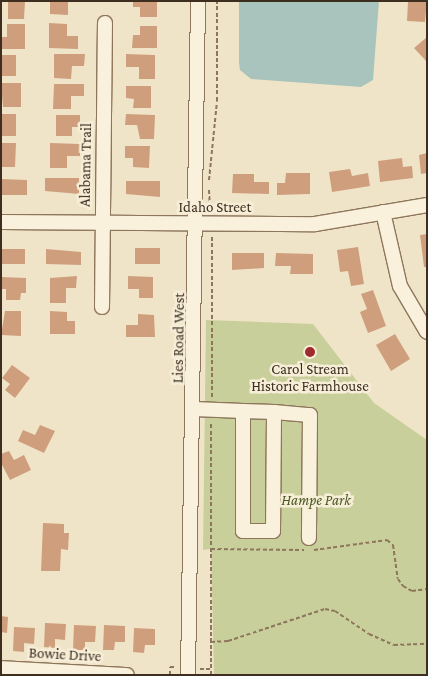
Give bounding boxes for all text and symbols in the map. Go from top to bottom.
street label: Alabama Trail [76,123,96,207]
street label: Idaho Street [179,199,251,217]
street label: Lies Road West [169,293,189,383]
marker: Carol Stream Historic Farmhouse [304,346,316,358]
place label: Carol Stream Historic Farmhouse [251,360,369,395]
park label: Hampe Park [281,492,351,510]
street label: Bowie Drive [28,644,102,666]

